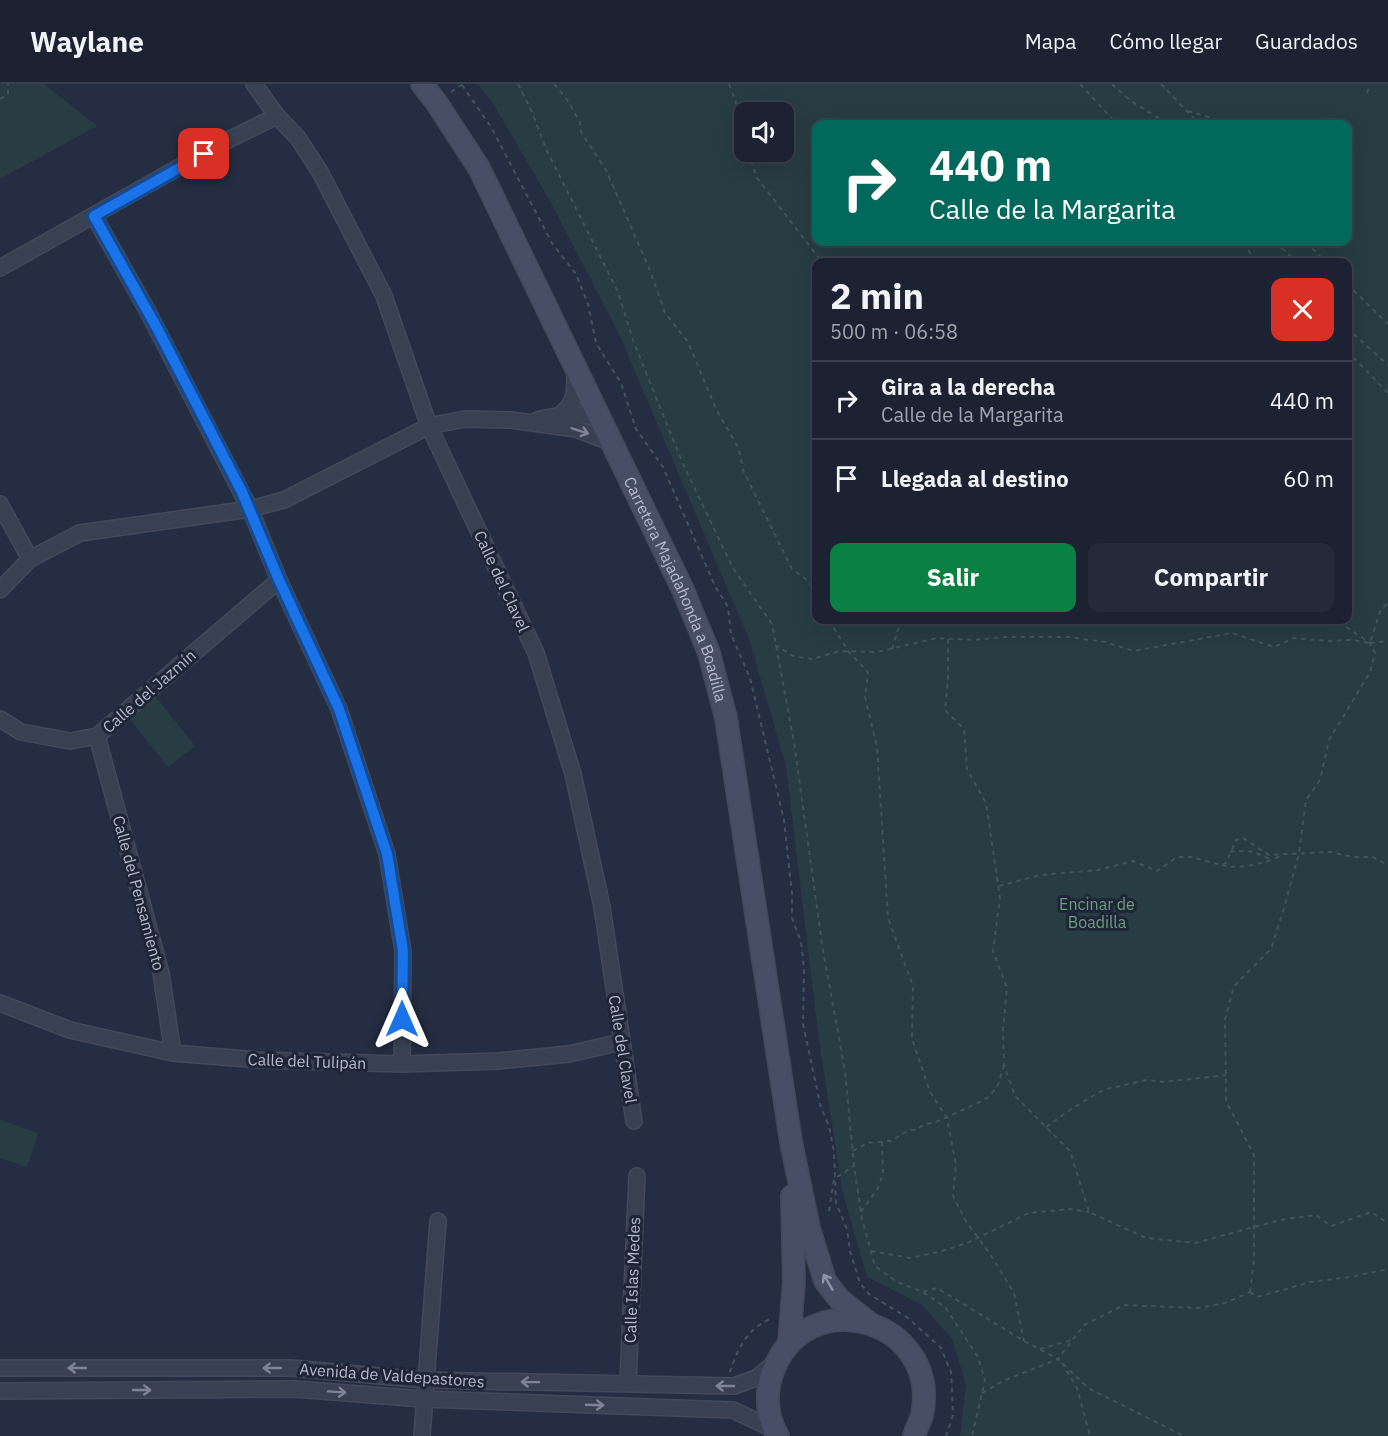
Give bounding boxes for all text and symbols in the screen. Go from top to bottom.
text: Waylane [30,23,144,60]
text: Mapa [1025,27,1076,55]
text: Cómo llegar [1109,27,1222,55]
text: Guardados [1255,27,1358,55]
map controls [734,102,794,162]
button: sound [734,102,794,162]
pin [178,128,229,179]
icon: arrive [187,137,220,170]
text: 440 m [929,138,1052,193]
icon: right [830,144,908,222]
text: Calle de la Margarita [929,191,1176,226]
text: 2 min [830,272,924,319]
button: close [1271,278,1334,341]
text: 500 m · 06:58 [830,318,958,345]
text: Gira a la derecha [881,372,1055,401]
icon: right [830,384,863,417]
text: 440 m [1270,386,1334,415]
text: Calle de la Margarita [881,401,1064,428]
one-way arrow [570,426,589,437]
icon: arrive [830,462,863,495]
text: Llegada al destino [881,464,1069,493]
text: 60 m [1283,464,1334,493]
street label: Carretera Majadahonda a Boadilla [620,473,731,704]
street label: Calle del Clavel [470,527,534,635]
button: Salir [830,543,1076,612]
button: Compartir [1088,543,1334,612]
street label: Calle del Jazmín [98,645,200,737]
street label: Calle del Pensamiento [109,813,169,973]
park label: Encinar de Boadilla [1059,894,1135,932]
position arrow [370,987,434,1051]
street label: Calle del Clavel [605,993,641,1105]
street label: Calle del Tulipán [247,1049,367,1073]
street label: Calle Islas Medes [620,1217,644,1343]
one-way arrow [822,1274,834,1291]
street label: Avenida de Valdepastores [299,1359,485,1391]
one-way arrow [68,1362,88,1374]
one-way arrow [263,1362,283,1374]
one-way arrow [520,1376,540,1388]
one-way arrow [715,1380,735,1392]
one-way arrow [132,1384,152,1396]
one-way arrow [327,1387,347,1398]
one-way arrow [585,1399,604,1411]

